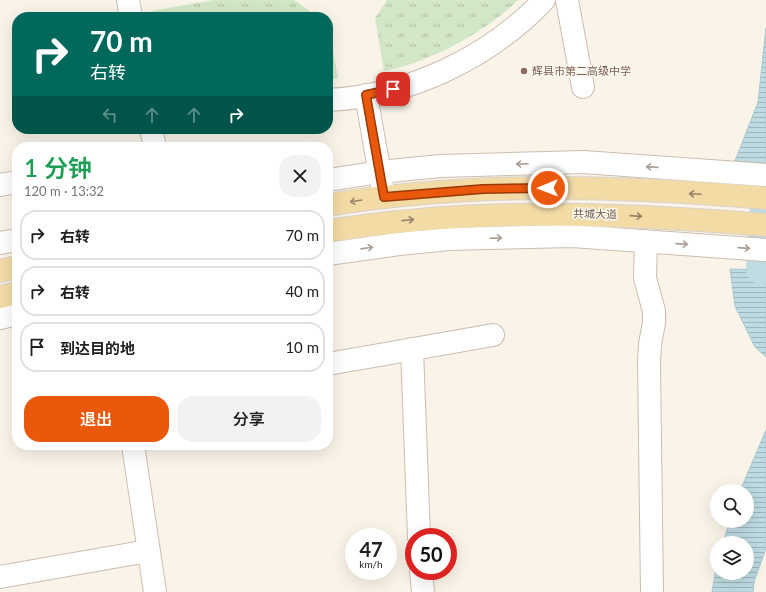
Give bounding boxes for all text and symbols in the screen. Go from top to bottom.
text: 70 m [90,24,153,58]
icon: right [24,28,76,80]
text: 右转 [90,61,126,83]
place label: 辉县市第二高级中学 [532,64,631,77]
marker: 辉县市第二高级中学 [519,66,529,76]
pin [376,72,410,106]
icon: arrive [382,78,404,100]
icon: left [99,104,121,126]
icon: ahead [141,104,163,126]
icon: ahead [183,104,205,126]
icon: right [225,104,247,126]
text: 1 分钟 [24,153,92,182]
button: close [279,155,321,197]
one-way arrow [516,160,529,167]
one-way arrow [646,163,659,170]
position arrow [527,167,569,209]
text: 120 m · 13:32 [24,183,104,199]
one-way arrow [689,190,702,197]
one-way arrow [349,197,362,205]
street label: 共城大道 [573,207,617,220]
one-way arrow [629,212,642,220]
one-way arrow [401,216,414,224]
icon: right [26,224,48,246]
text: 70 m [285,226,319,244]
text: 右转 [60,227,90,245]
one-way arrow [489,234,502,242]
one-way arrow [675,240,688,247]
one-way arrow [360,244,373,252]
one-way arrow [737,245,750,252]
icon: right [26,280,48,302]
text: 40 m [285,282,319,300]
text: 右转 [60,283,90,301]
icon: arrive [26,336,48,358]
text: 10 m [285,338,319,356]
text: 到达目的地 [60,339,135,357]
button: 退出 [24,396,169,442]
button: 分享 [177,396,321,442]
map controls [710,484,754,580]
button: search [710,484,754,528]
speed limit sign: 50 [405,528,457,580]
button: layers [710,536,754,580]
text: 47 [359,537,383,561]
text: km/h [359,558,383,570]

